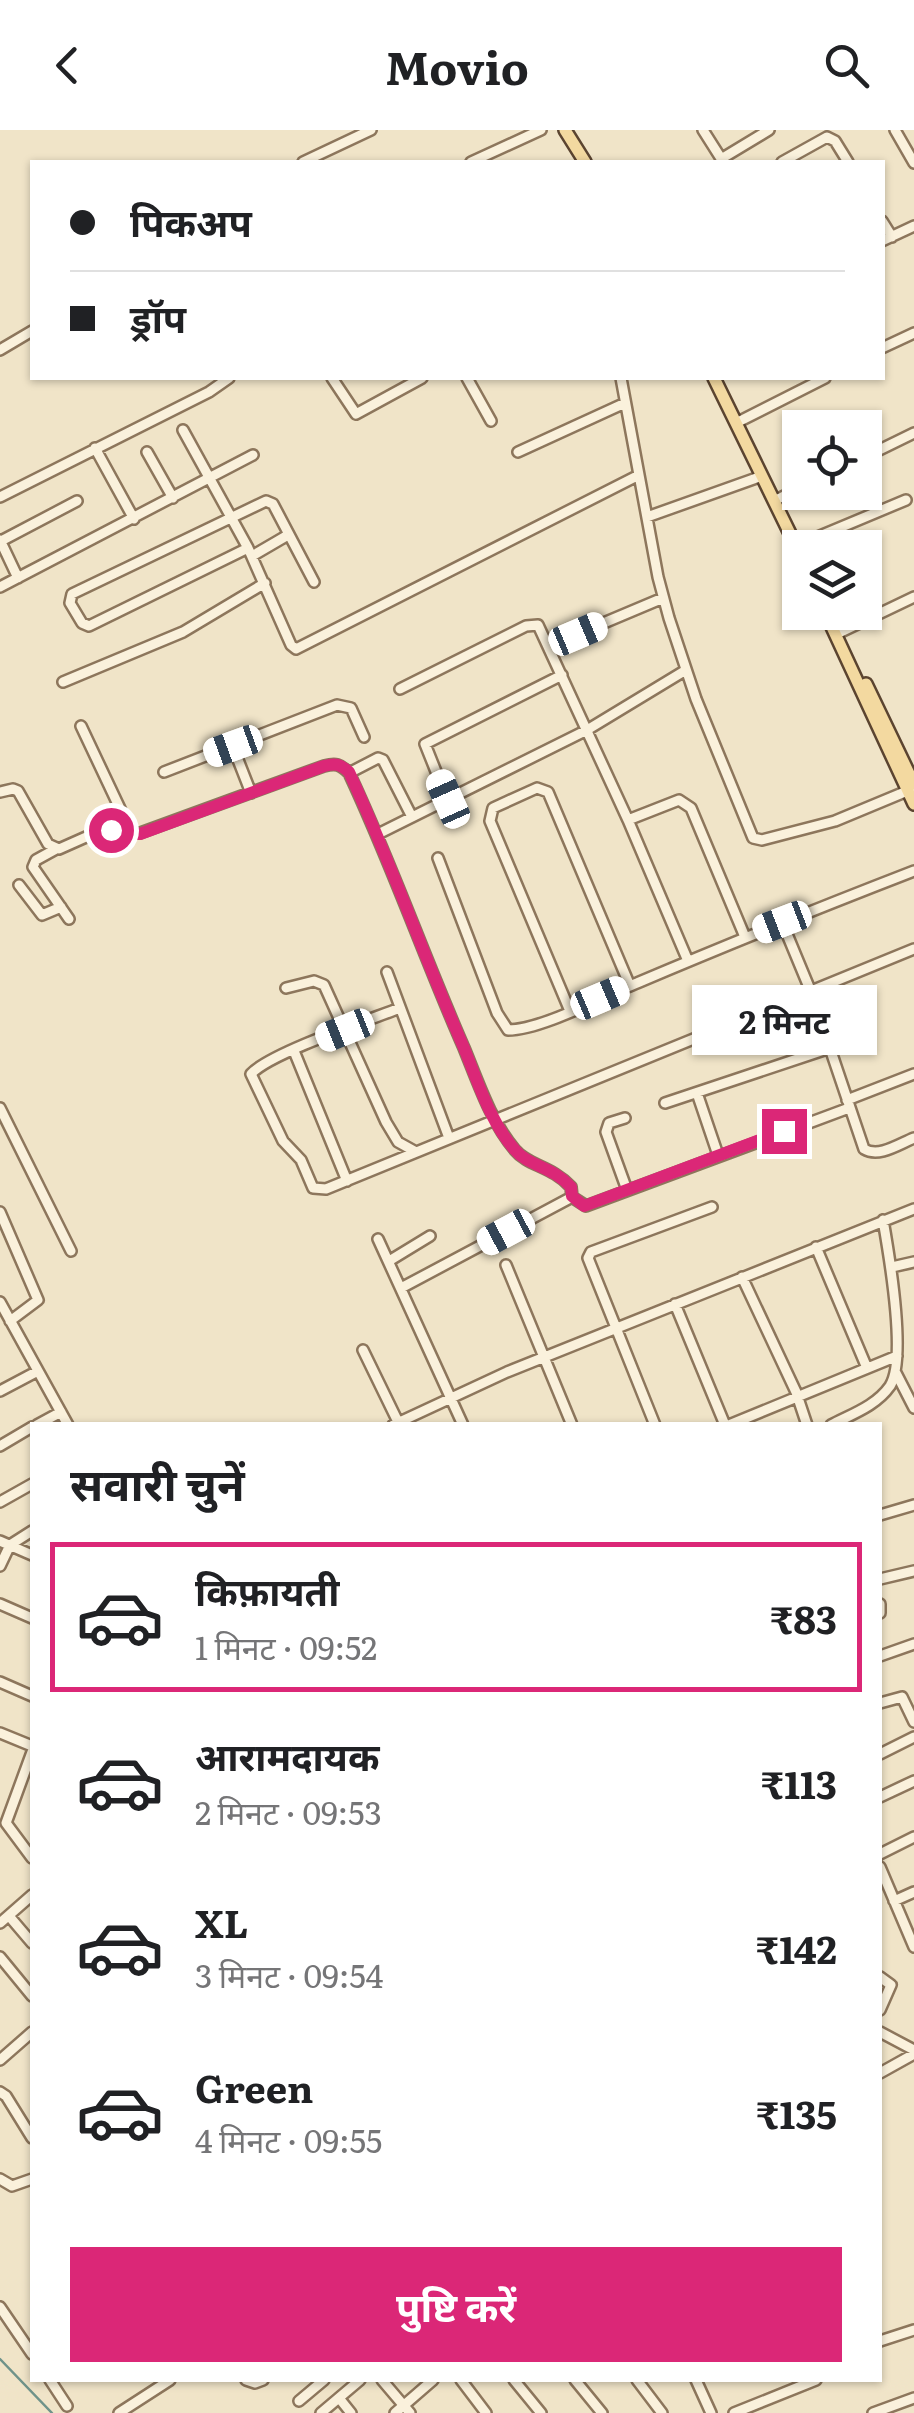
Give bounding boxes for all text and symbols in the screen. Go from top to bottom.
text: Movio [385,32,529,99]
icon: back [40,38,95,93]
icon: search [819,38,874,93]
text: पिकअप [130,192,252,249]
text: ड्रॉप [130,288,186,345]
map controls [782,410,882,630]
button: locate [782,410,882,510]
button: layers [782,530,882,630]
car [545,608,611,660]
car [200,722,266,770]
car [422,765,474,833]
route start [89,808,134,853]
car [749,897,815,947]
car [567,972,633,1024]
callout: 2 मिनट [692,986,876,1056]
text: 2 मिनट [739,996,830,1044]
car [312,1005,378,1055]
route end [762,1109,807,1154]
car [472,1205,540,1259]
text: सवारी चुनें [70,1448,245,1515]
text: किफ़ायती [195,1561,339,1618]
icon: car [75,1572,165,1662]
text: ₹83 [770,1589,837,1646]
text: 1 मिनट · 09:52 [195,1622,377,1670]
text: आरामदायक [195,1726,379,1783]
icon: car [75,1737,165,1827]
text: ₹113 [761,1754,837,1811]
text: 2 मिनट · 09:53 [195,1787,382,1835]
text: XL [195,1893,248,1950]
icon: car [75,1902,165,1992]
text: ₹142 [756,1919,837,1976]
text: 3 मिनट · 09:54 [195,1950,383,1998]
text: Green [195,2058,313,2115]
icon: car [75,2067,165,2157]
text: ₹135 [756,2084,837,2141]
text: 4 मिनट · 09:55 [195,2115,382,2163]
button: पुष्टि करें [70,2247,842,2362]

